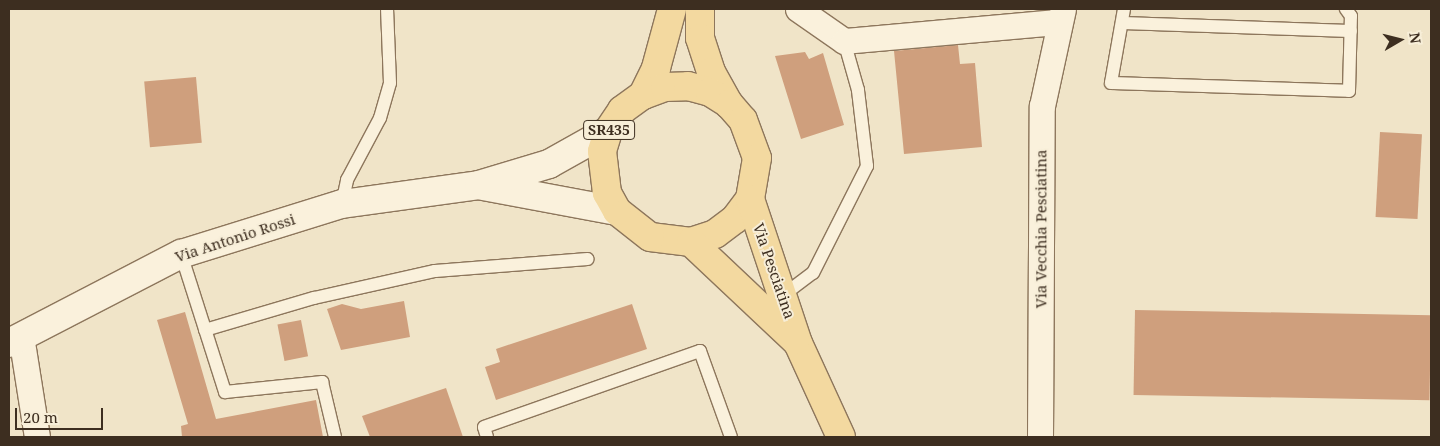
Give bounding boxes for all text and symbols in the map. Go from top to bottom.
north arrow [1375,15,1425,65]
text: N [1405,31,1426,45]
road number: SR435 [583,118,635,142]
street label: Via Vecchia Pesciatina [1032,150,1050,308]
street label: Via Antonio Rossi [173,210,297,266]
street label: Via Pesciatina [749,221,799,321]
scale bar [18,398,105,430]
text: 20 m [23,407,58,427]

